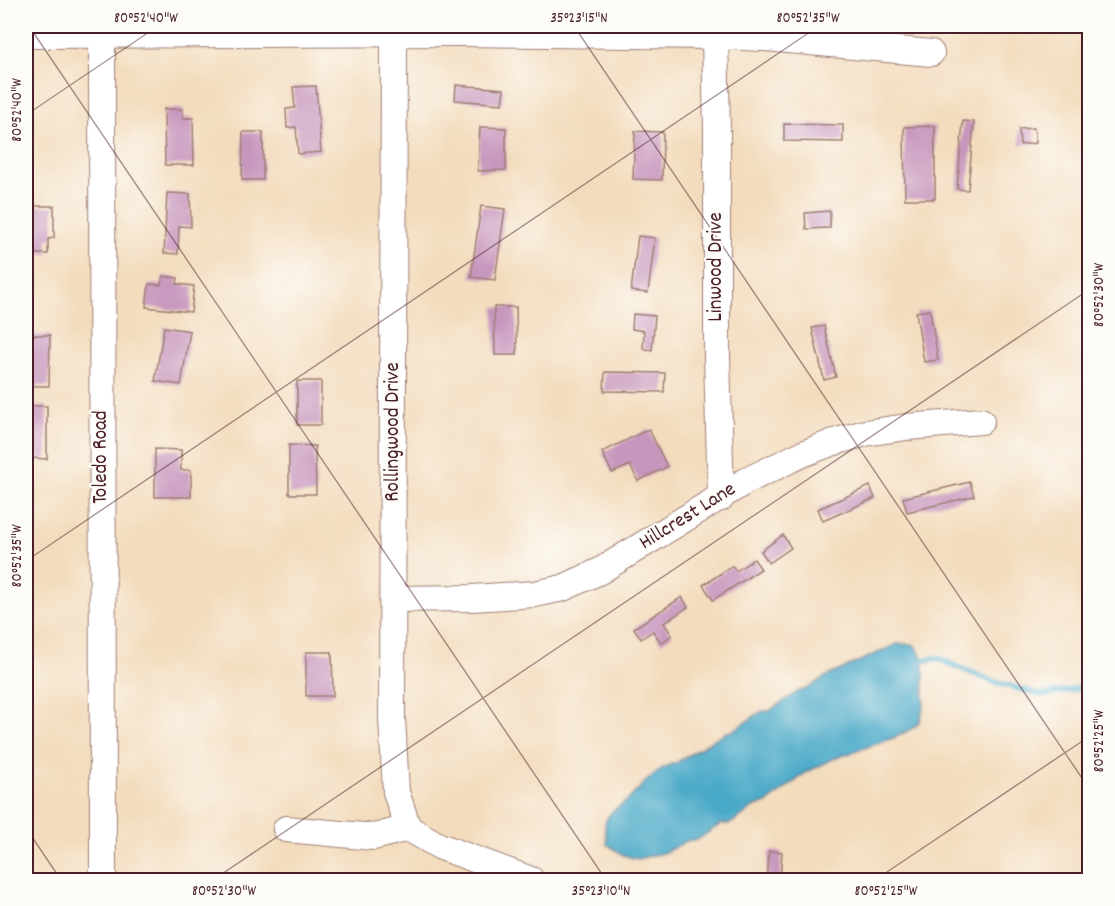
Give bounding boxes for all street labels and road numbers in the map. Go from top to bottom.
street label: Linwood Drive [702,212,732,322]
street label: Rollingwood Drive [379,362,409,502]
street label: Toledo Road [87,410,117,504]
street label: Hillcrest Lane [634,475,742,559]

